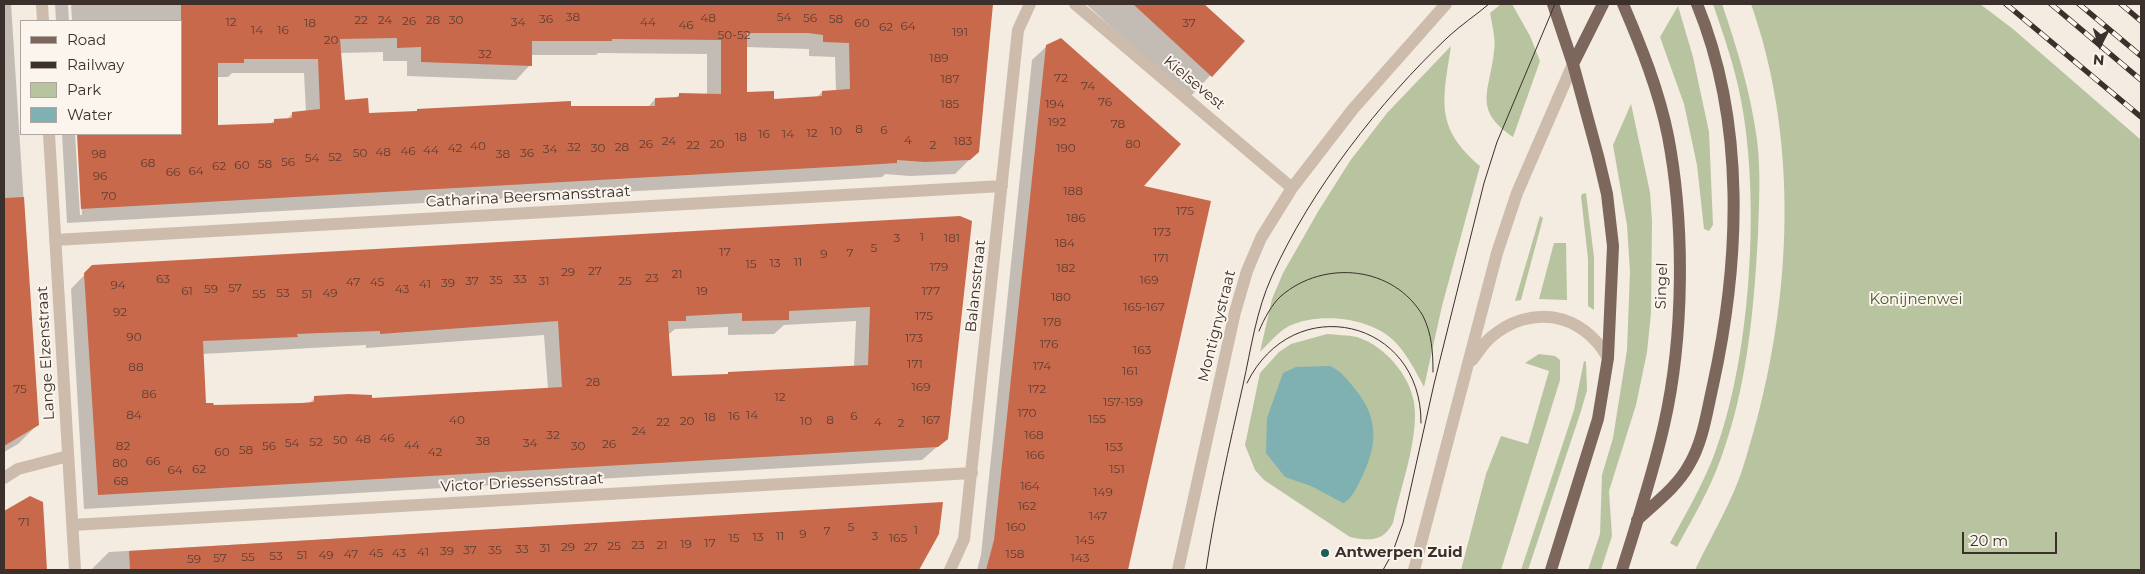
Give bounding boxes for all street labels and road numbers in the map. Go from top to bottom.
street label: Kielsevest [1160,52,1228,114]
street label: Catharina Beersmansstraat [425,183,631,211]
street label: Balansstraat [962,239,990,333]
street label: Singel [1652,262,1672,310]
street label: Montignystraat [1194,268,1240,384]
street label: Lange Elzenstraat [33,285,59,421]
street label: Victor Driessensstraat [440,470,604,496]

